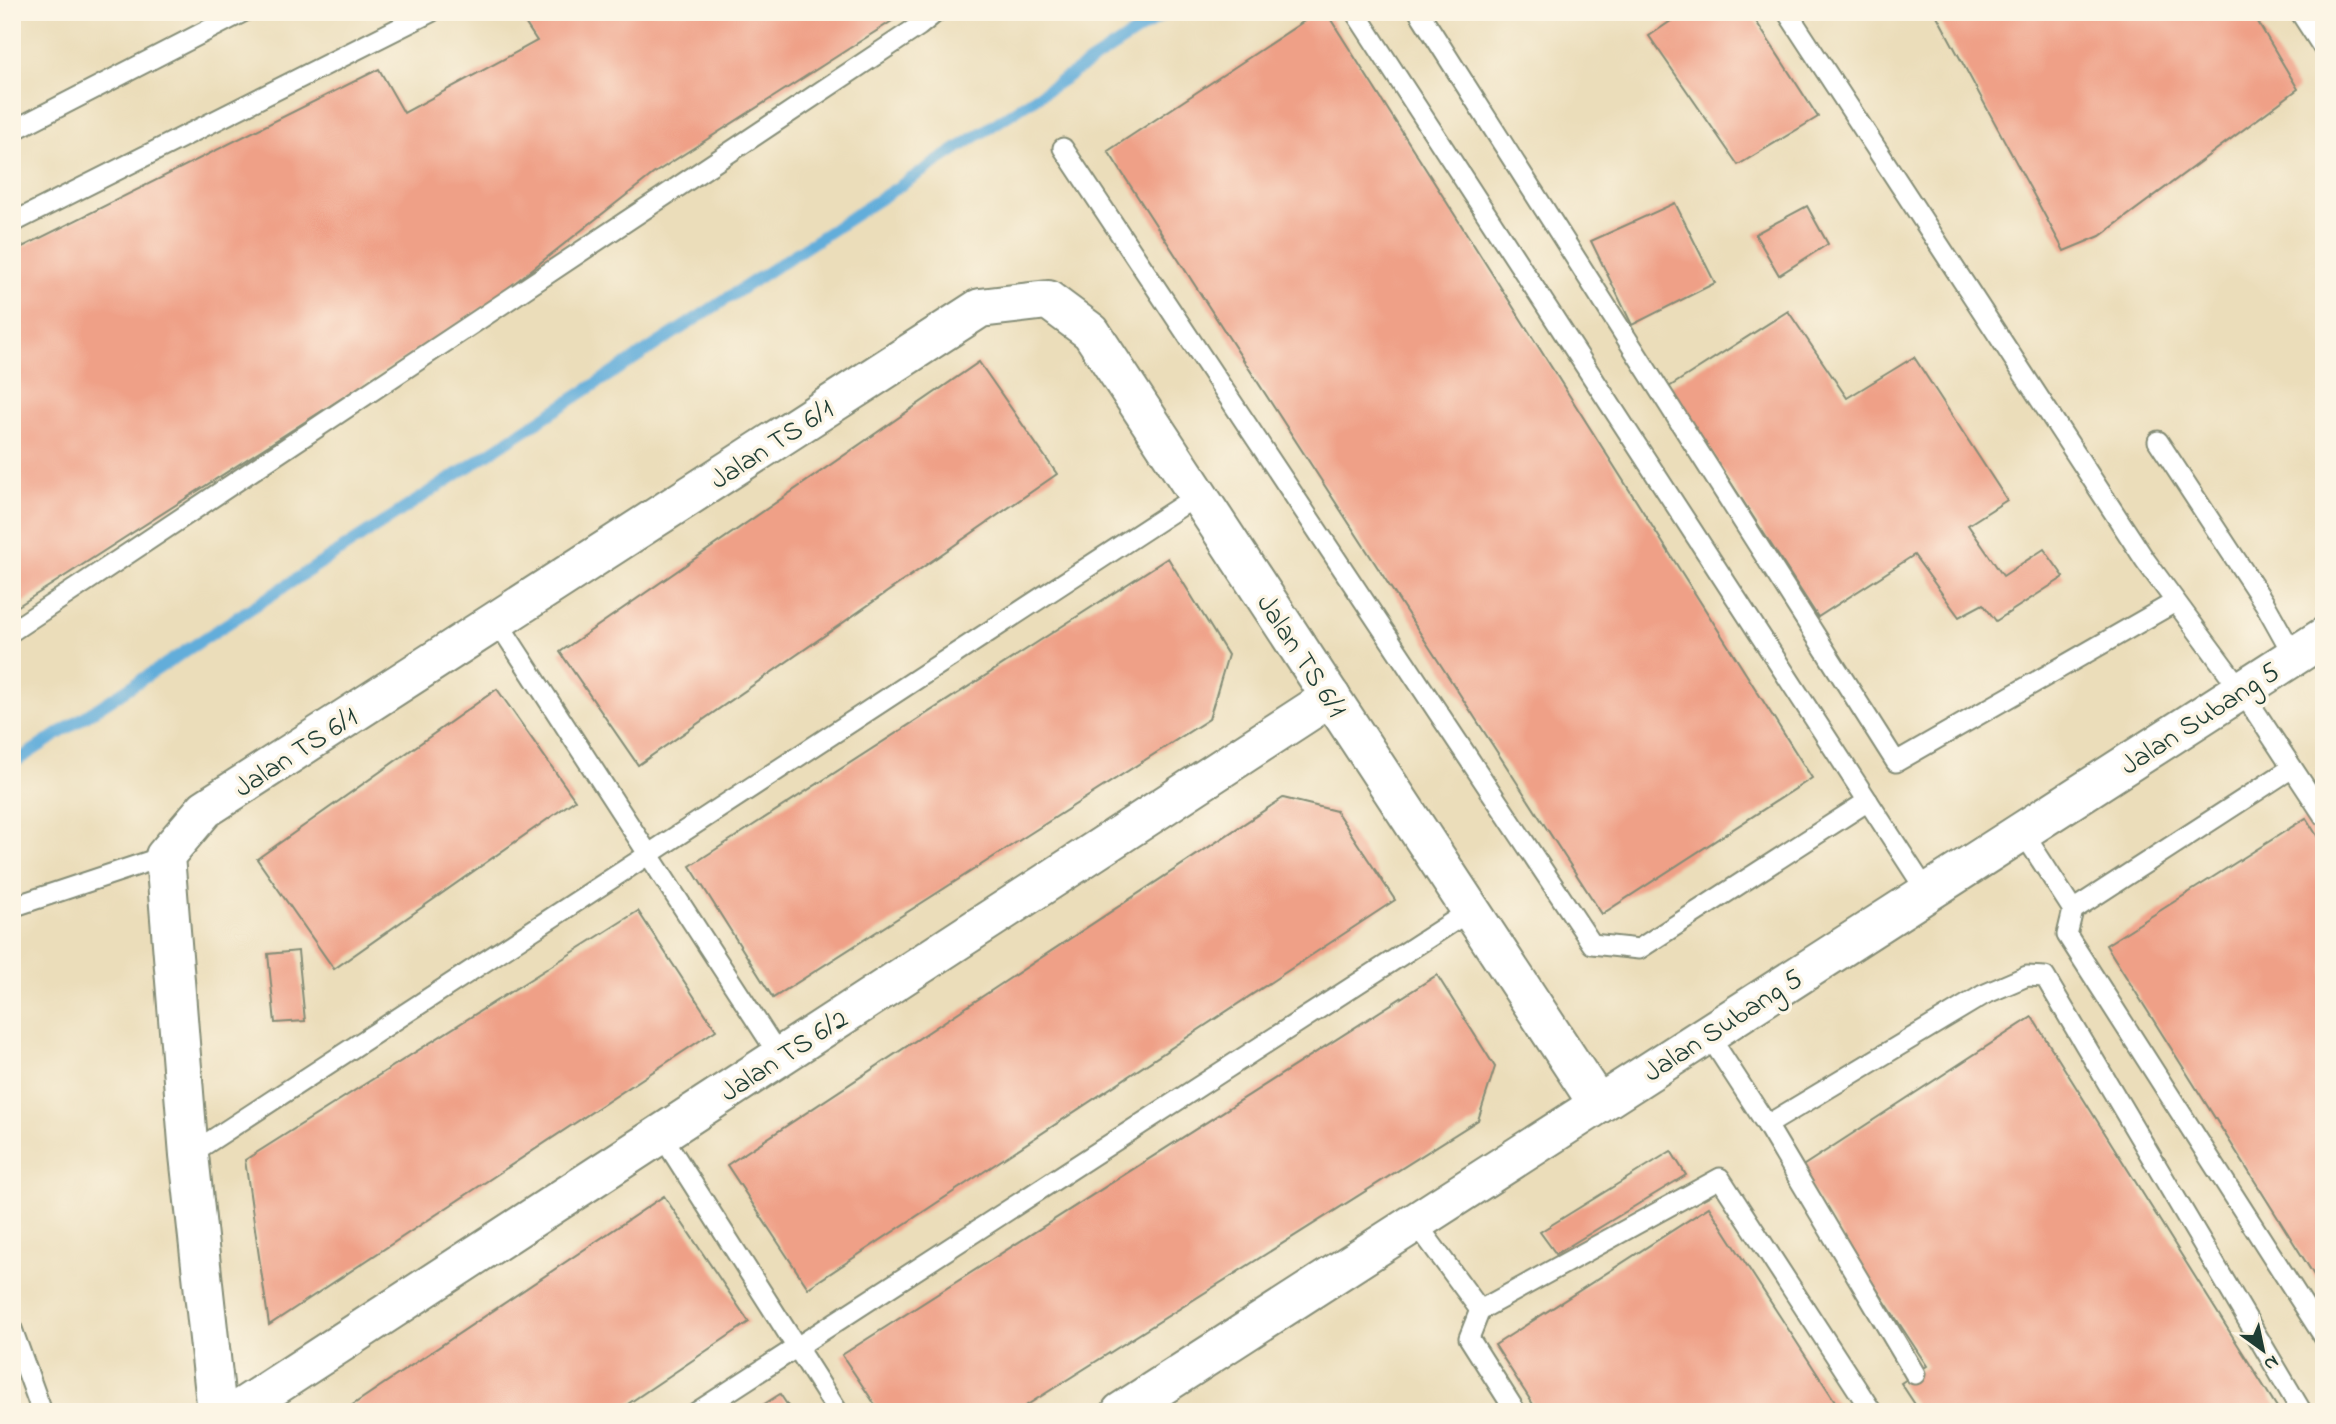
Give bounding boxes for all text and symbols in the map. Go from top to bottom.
street label: Jalan TS 6/1 [703,390,843,501]
street label: Jalan TS 6/1 [1245,587,1356,727]
street label: Jalan Subang 5 [2113,653,2289,787]
street label: Jalan TS 6/1 [227,698,367,809]
street label: Jalan Subang 5 [1636,960,1812,1094]
street label: Jalan TS 6/2 [713,1000,857,1114]
north arrow [2228,1316,2298,1386]
text: N [2258,1347,2284,1377]

